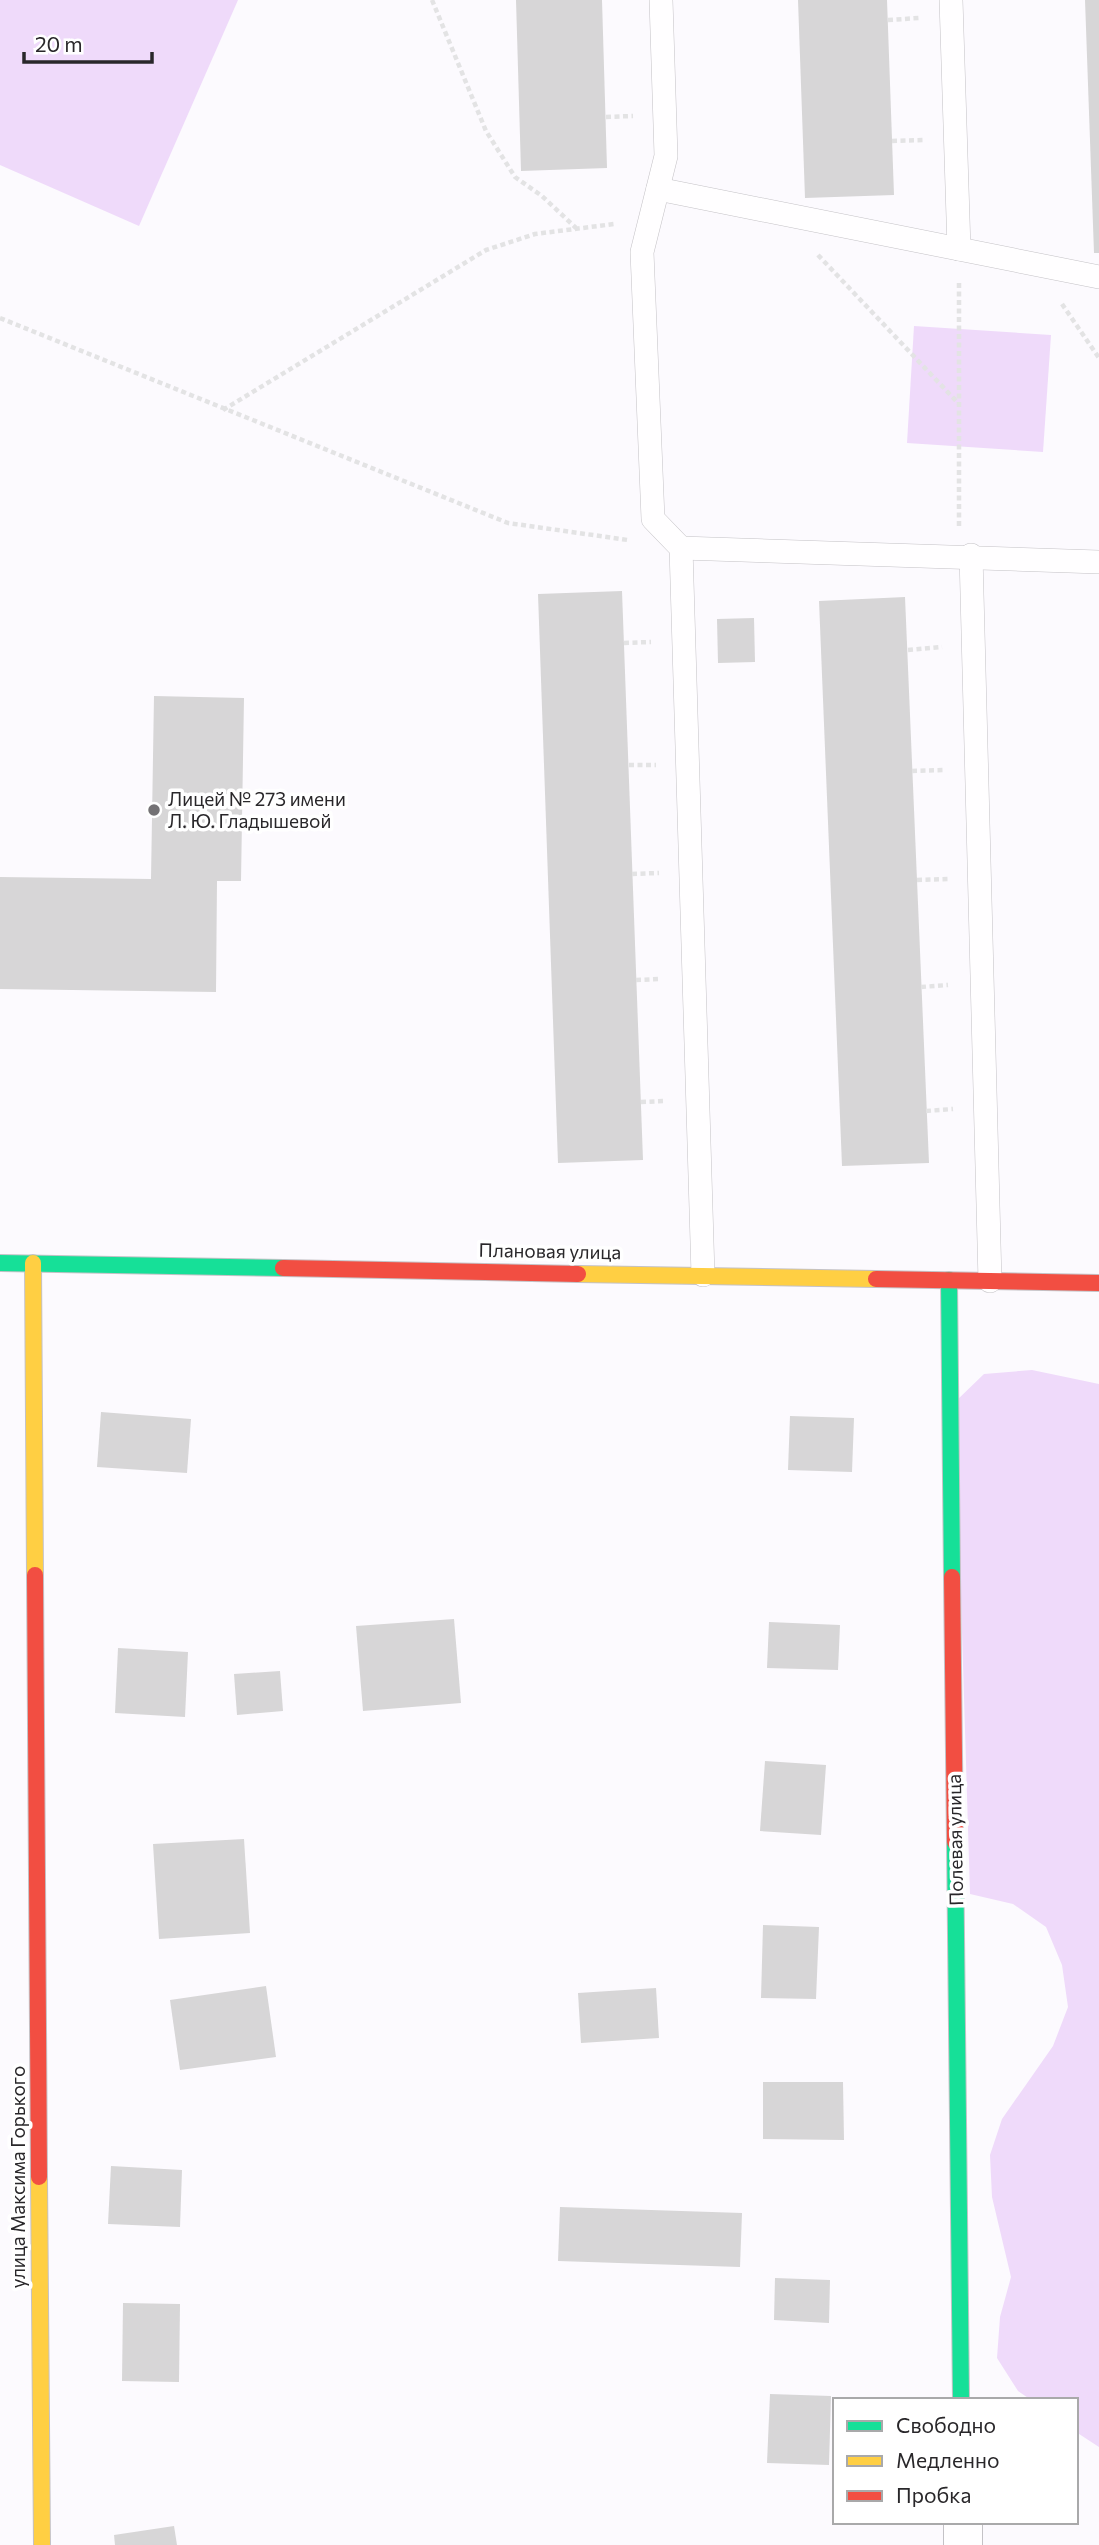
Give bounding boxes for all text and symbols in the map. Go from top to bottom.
scale bar [24,21,152,65]
text: 20 m [35,31,83,56]
place label: Лицей № 273 имени Л. Ю. Гладышевой [168,787,346,832]
marker: Лицей № 273 имени Л. Ю. Гладышевой [146,802,162,818]
street label: Плановая улица [478,1238,622,1263]
street label: Полевая улица [942,1774,967,1906]
street label: улица Максима Горького [6,2066,29,2288]
legend [833,2398,1078,2524]
text: Свободно [896,2412,996,2437]
text: Медленно [896,2447,1000,2472]
text: Пробка [896,2482,971,2507]

